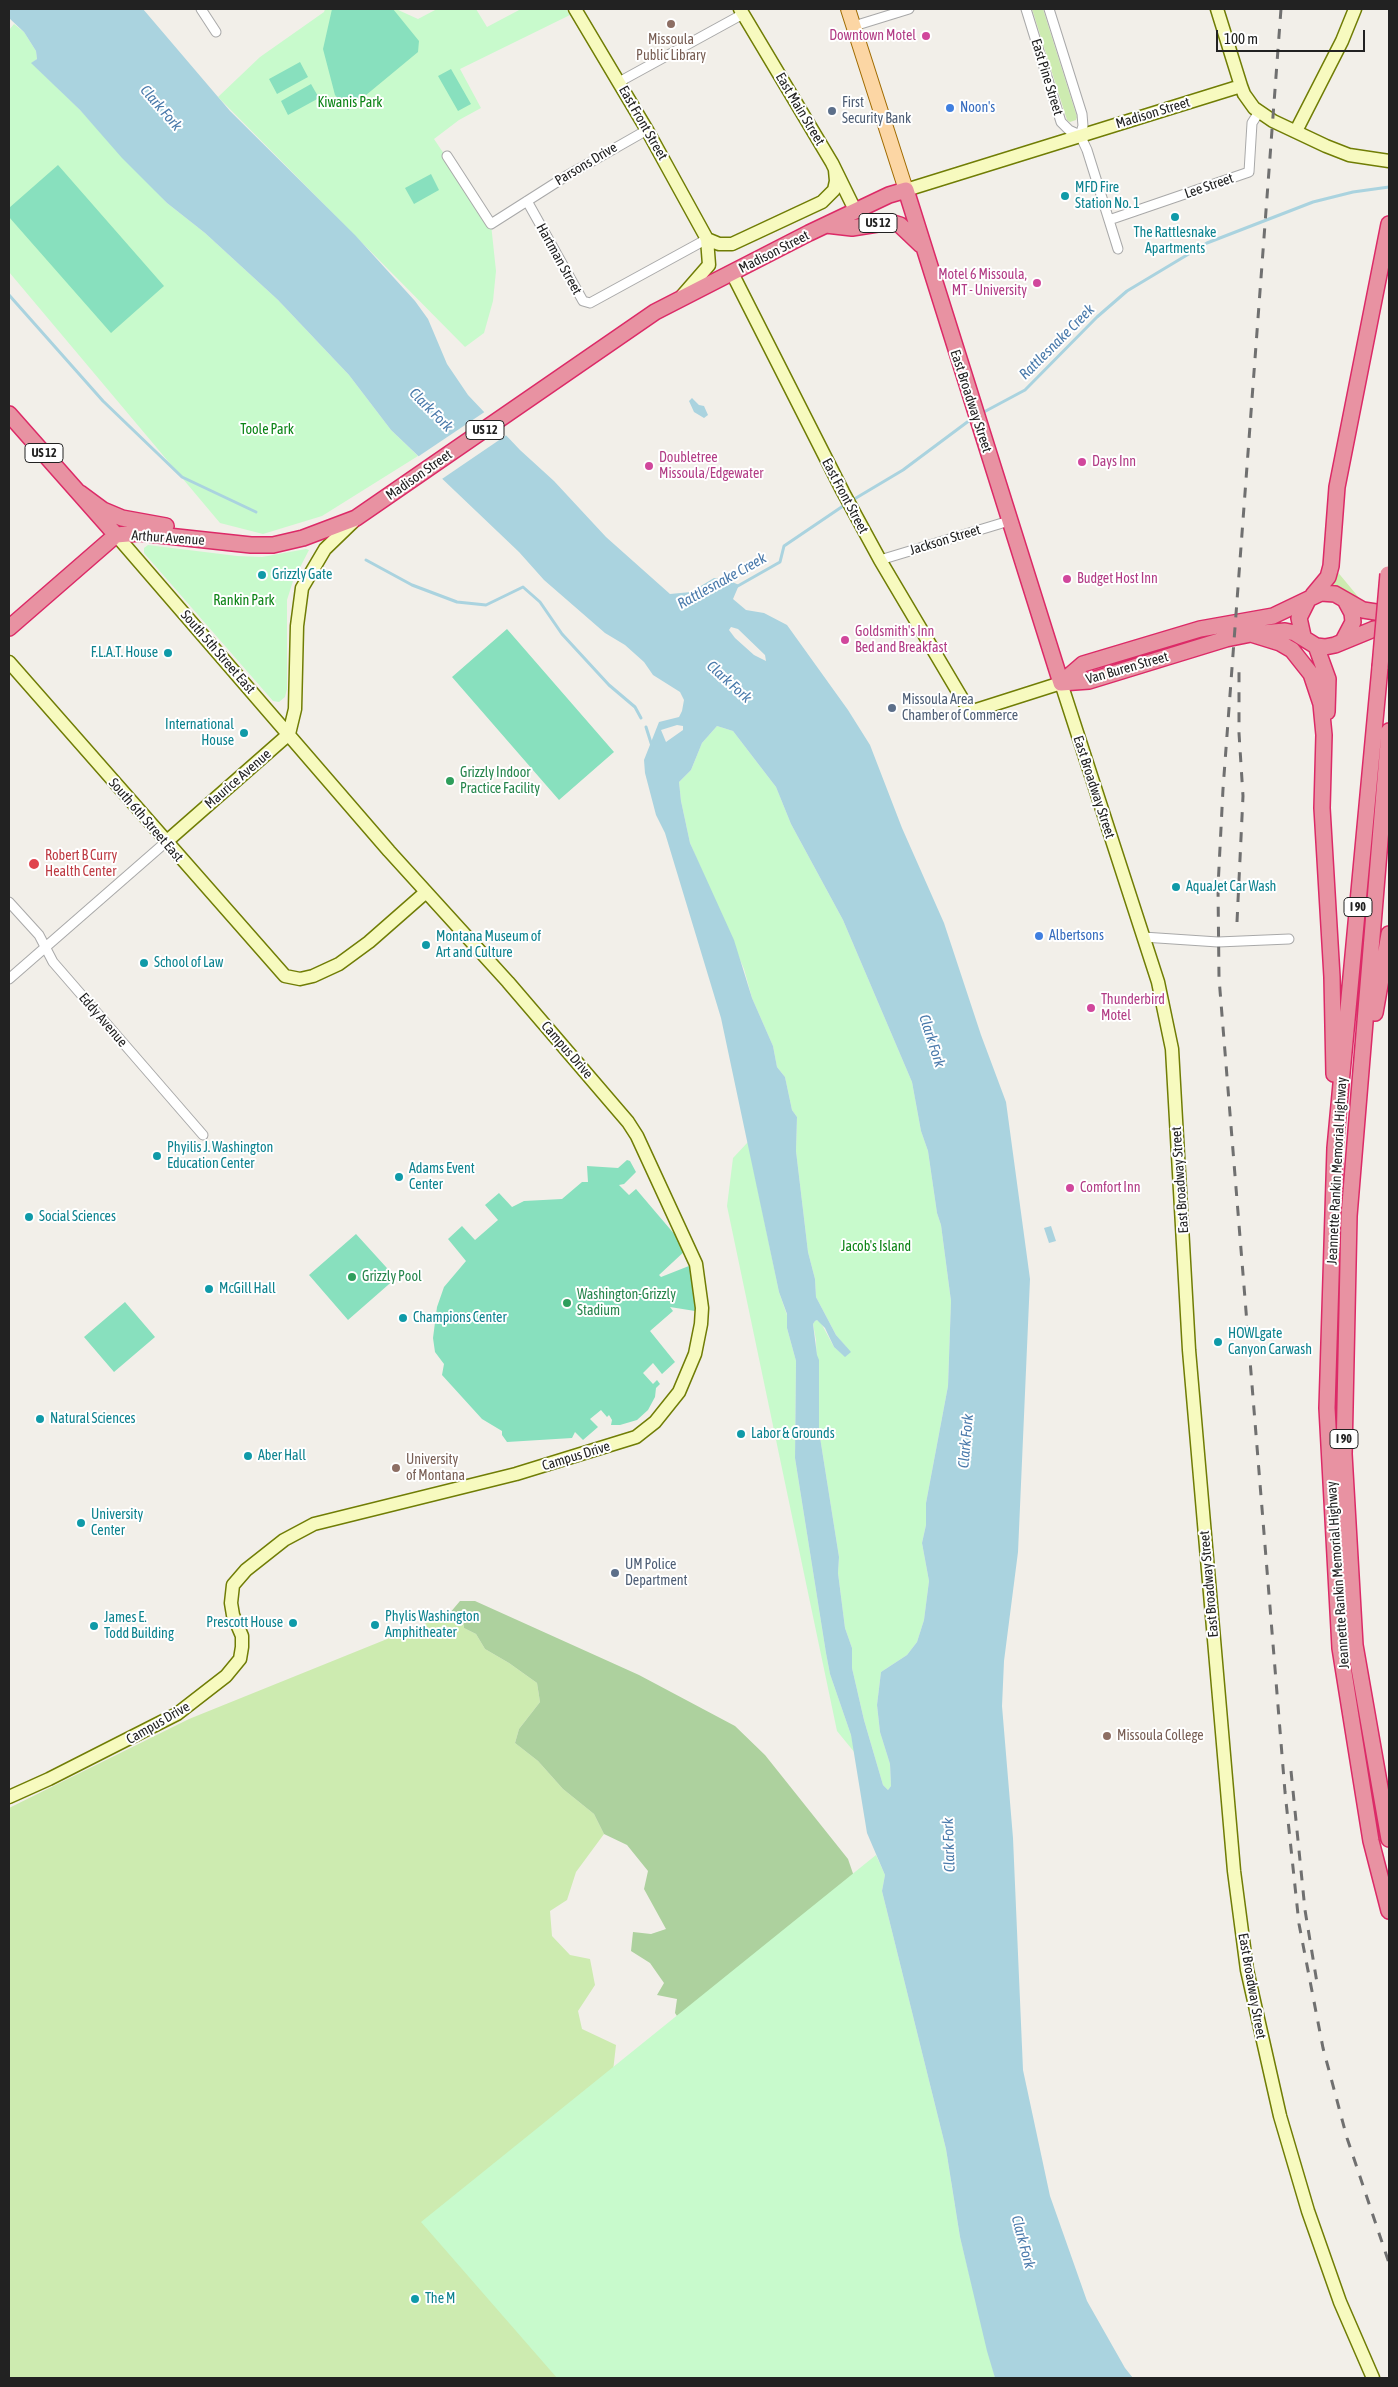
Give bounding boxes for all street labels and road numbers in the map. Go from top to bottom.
street label: East Pine Street [1027,37,1067,117]
street label: East Main Street [772,70,828,148]
street label: East Front Street [615,83,671,163]
street label: Madison Street [1114,94,1192,132]
street label: Parsons Drive [552,139,620,189]
street label: Lee Street [1182,170,1236,202]
road number: US 12 [859,214,897,232]
street label: Hartman Street [533,221,585,297]
street label: Madison Street [736,227,812,277]
street label: East Broadway Street [946,348,996,454]
road number: US 12 [466,420,504,440]
road number: US 12 [25,443,63,462]
street label: Madison Street [383,446,455,504]
street label: East Front Street [818,455,872,537]
street label: Jackson Street [908,521,982,559]
street label: Arthur Avenue [131,527,205,549]
street label: South 5th Street East [177,607,259,697]
street label: Van Buren Street [1084,648,1170,688]
street label: East Broadway Street [1069,734,1119,840]
street label: Maurice Avenue [201,746,275,812]
street label: South 6th Street East [105,775,187,865]
road number: I 90 [1344,898,1372,916]
street label: Eddy Avenue [75,990,131,1050]
street label: Campus Drive [538,1018,596,1082]
street label: Jeannette Rankin Memorial Highway [1324,1077,1350,1265]
street label: East Broadway Street [1168,1126,1192,1234]
road number: I 90 [1330,1430,1358,1448]
street label: Campus Drive [540,1438,612,1474]
street label: Jeannette Rankin Memorial Highway [1323,1481,1353,1669]
street label: East Broadway Street [1196,1530,1222,1638]
street label: Campus Drive [123,1698,193,1748]
street label: East Broadway Street [1234,1932,1270,2040]

